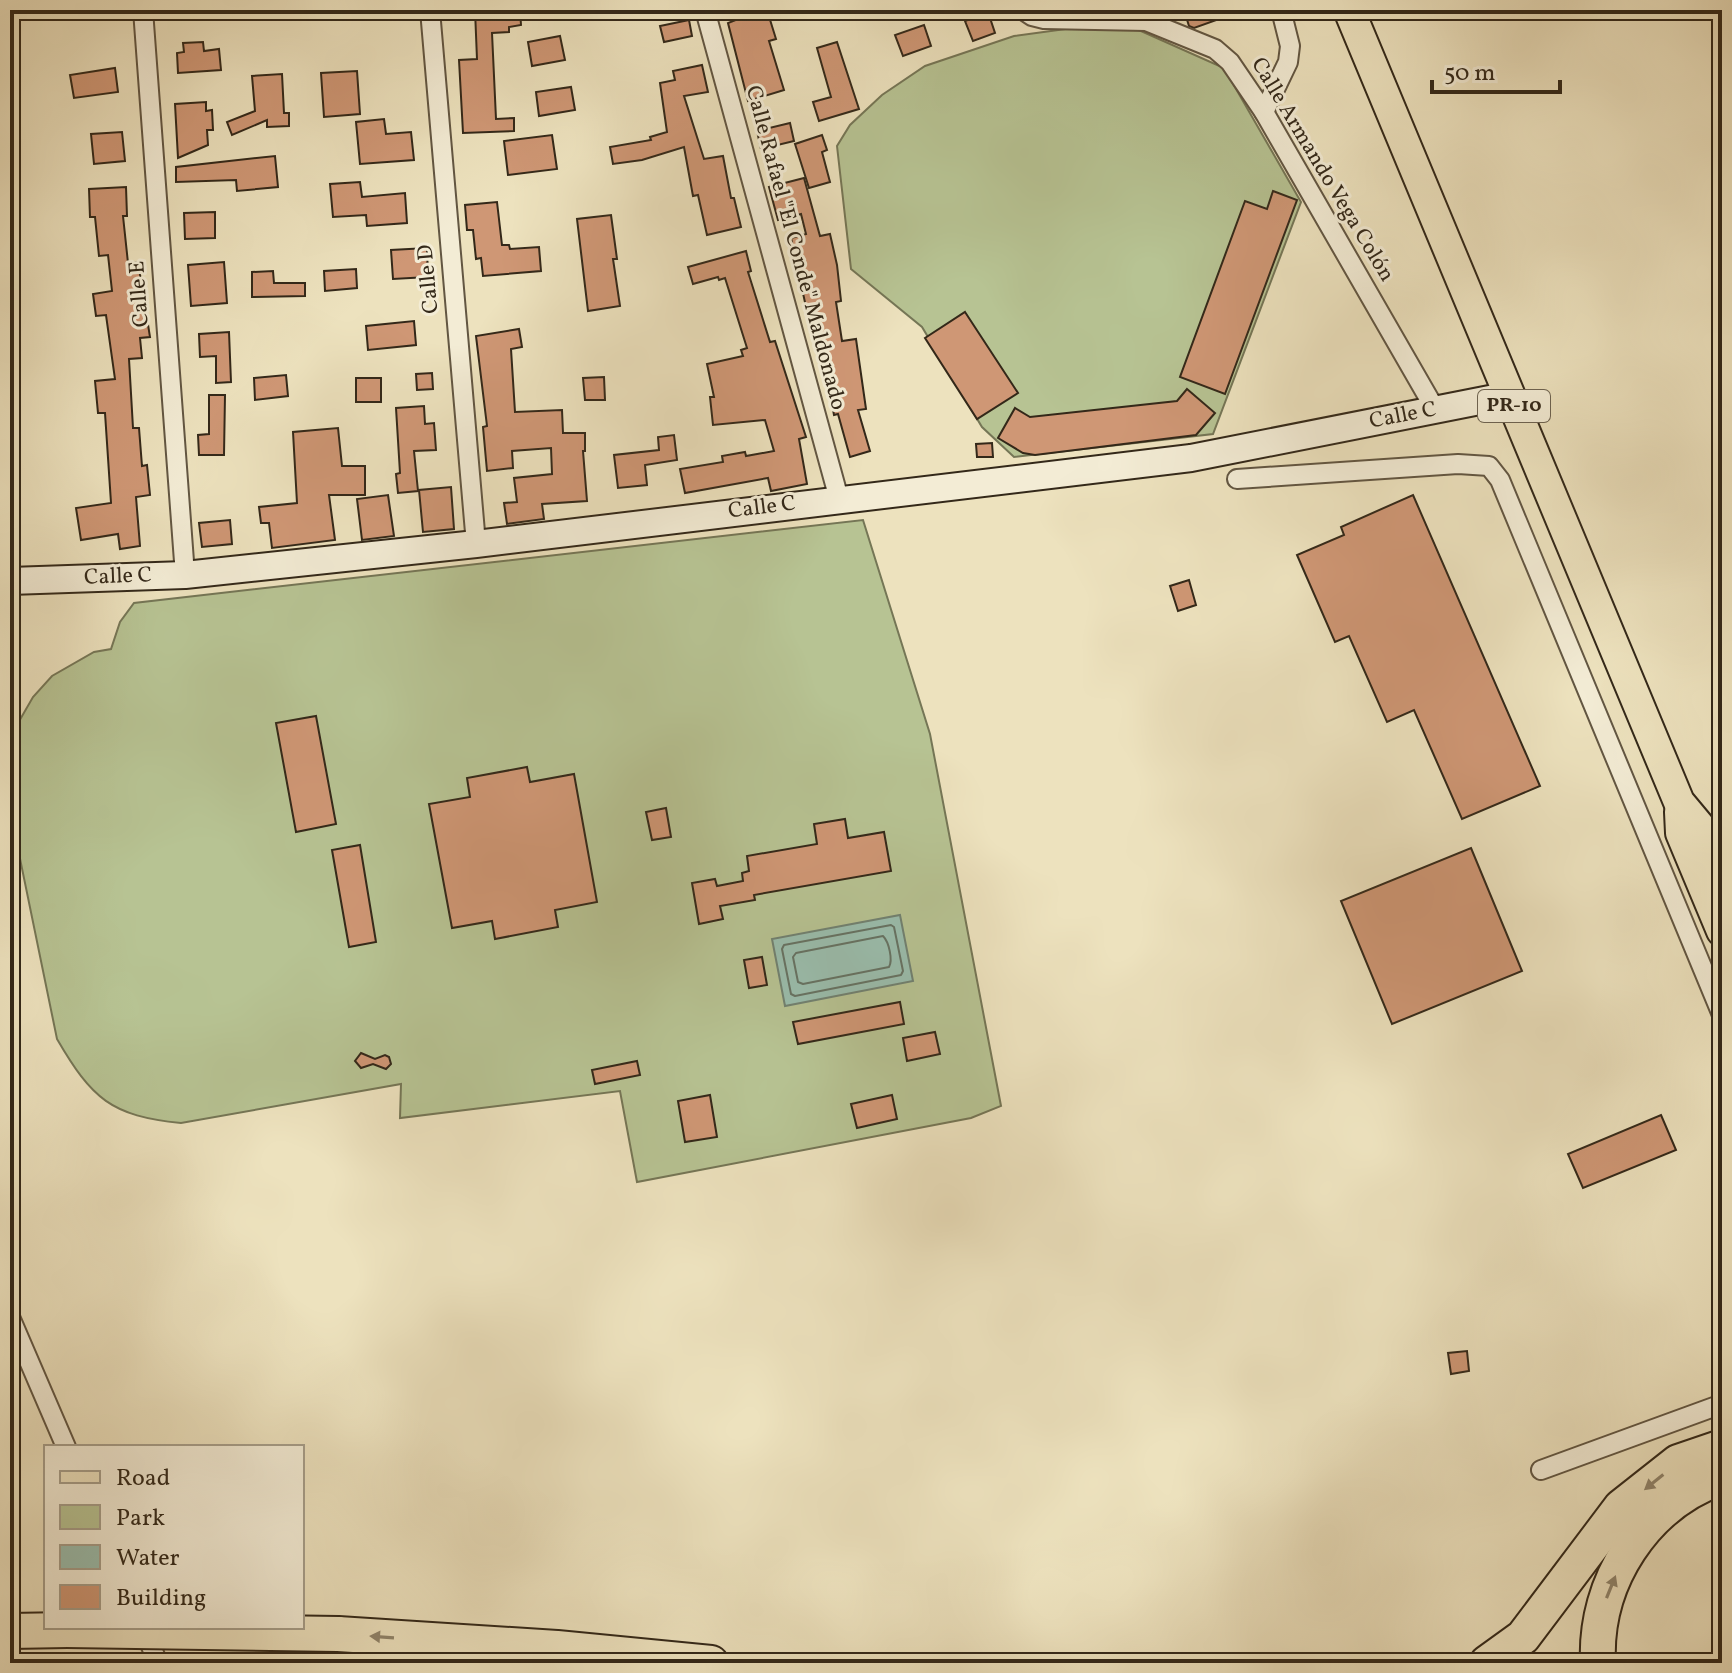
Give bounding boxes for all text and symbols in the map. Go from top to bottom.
scale bar [1432,44,1560,94]
street label: Calle Armando Vega Colón [1243,52,1401,288]
text: 50 m [1444,57,1496,91]
street label: Calle Rafael "El Conde" Maldonado [737,82,853,414]
street label: Calle D [411,243,447,315]
street label: Calle E [122,260,158,328]
road number: PR-10 [1478,390,1550,422]
street label: Calle C [1367,394,1439,438]
street label: Calle C [727,488,797,528]
street label: Calle C [84,560,152,594]
legend [44,1445,304,1629]
text: Road [116,1462,170,1496]
one-way arrow [1643,1473,1664,1490]
text: Park [116,1502,165,1536]
text: Water [116,1542,180,1576]
one-way arrow [1604,1575,1617,1599]
text: Building [116,1582,206,1616]
one-way arrow [369,1630,394,1643]

